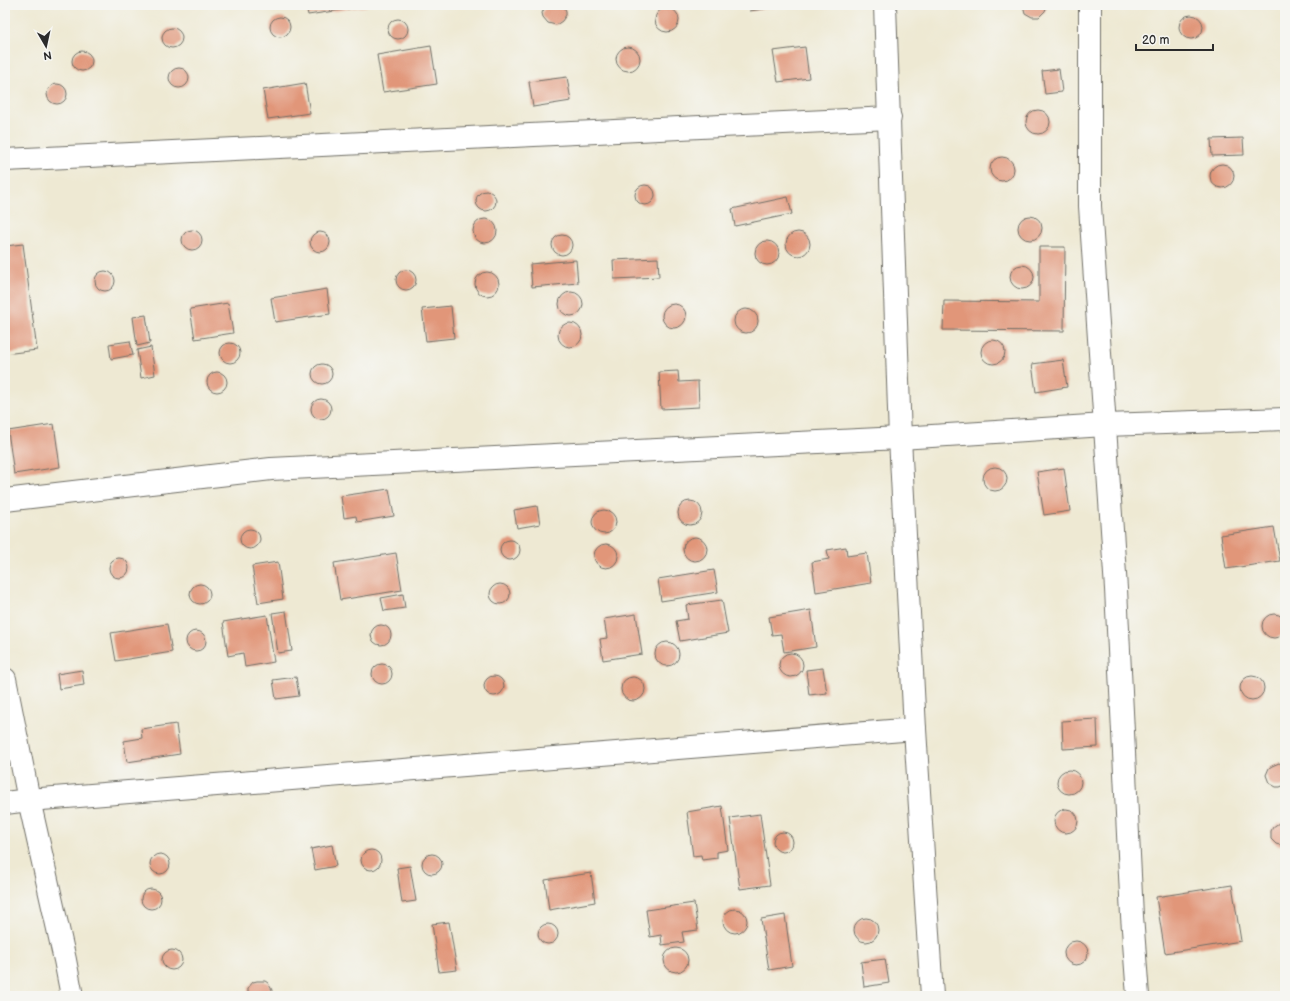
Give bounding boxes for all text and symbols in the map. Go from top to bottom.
north arrow [26,26,66,66]
scale bar [1136,26,1213,52]
text: 20 m [1142,33,1169,48]
text: N [42,48,53,62]

